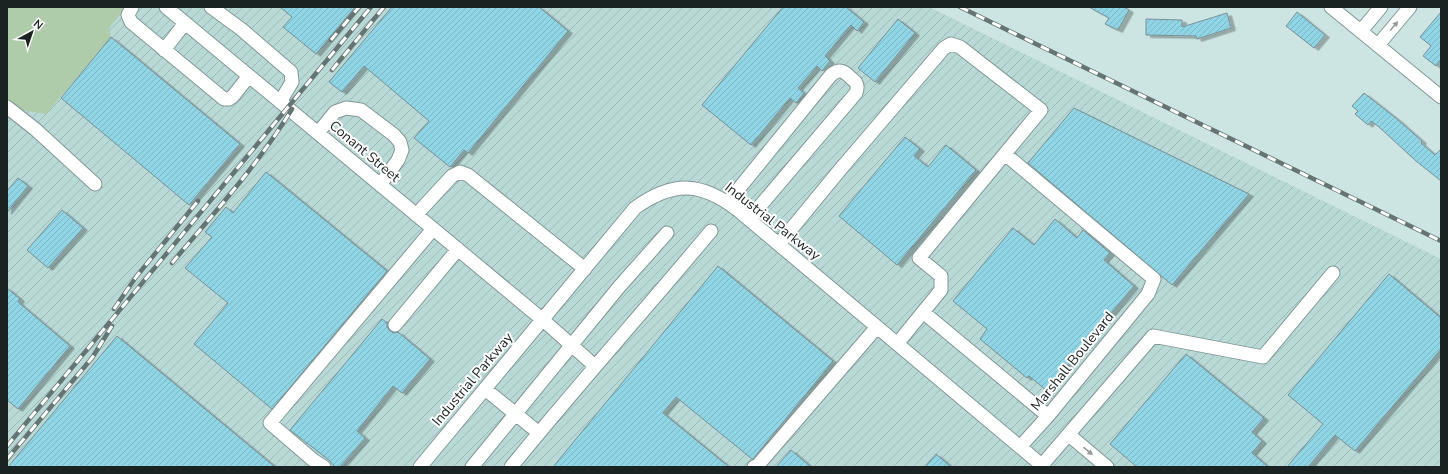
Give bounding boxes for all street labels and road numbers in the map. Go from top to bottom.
street label: Conant Street [325,116,404,187]
street label: Industrial Parkway [721,178,825,265]
street label: Marshall Boulevard [1026,308,1118,415]
street label: Industrial Parkway [428,328,518,430]

